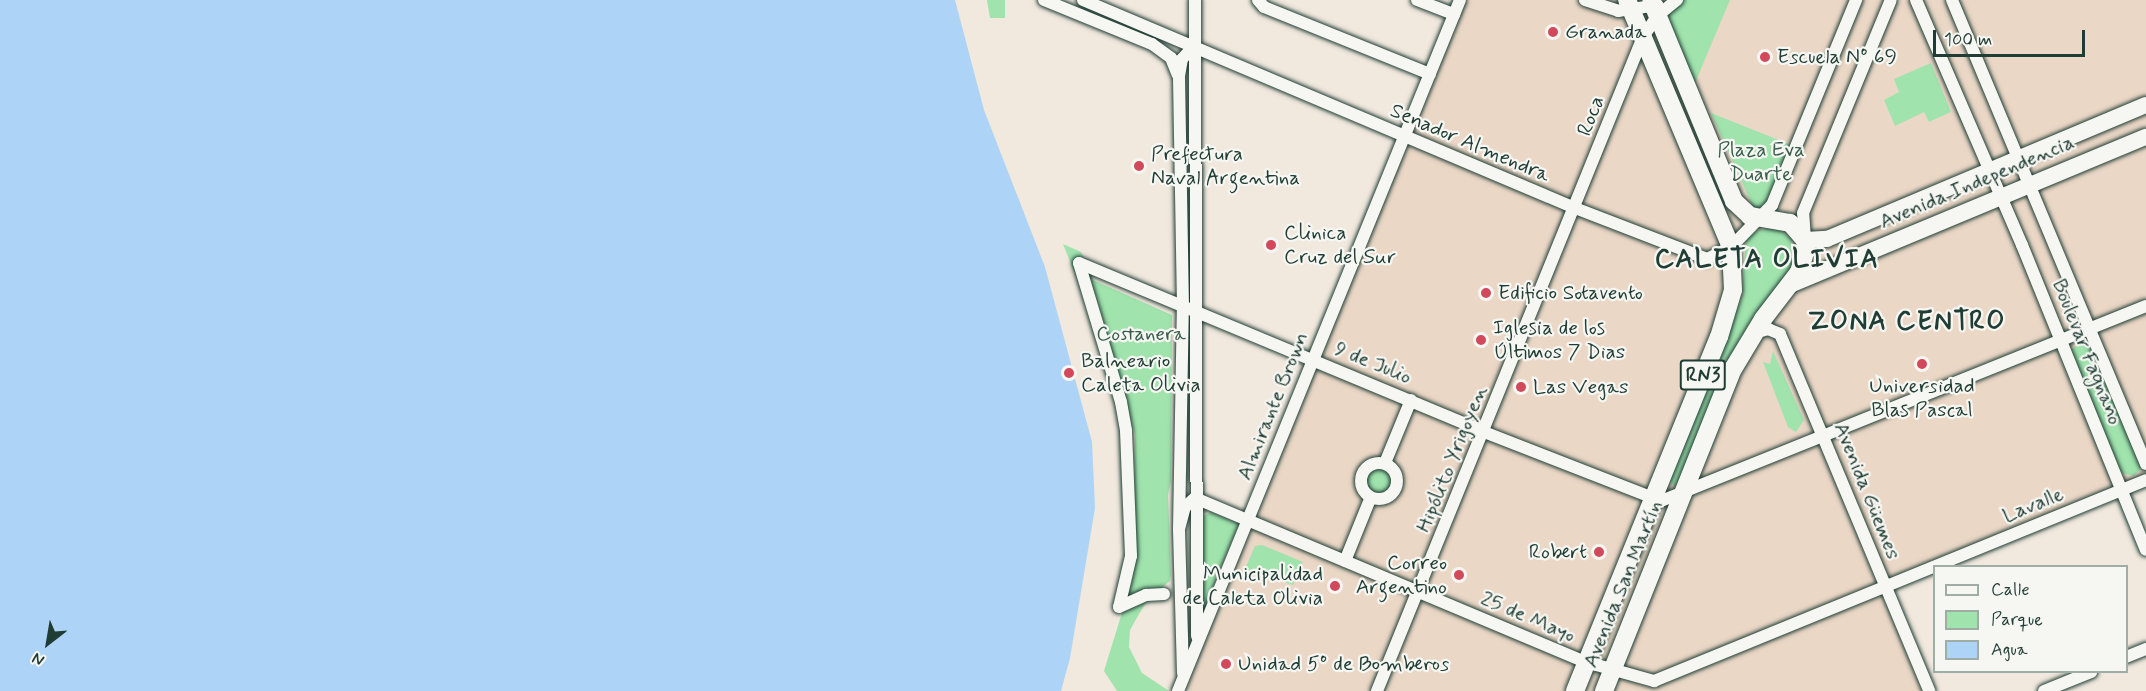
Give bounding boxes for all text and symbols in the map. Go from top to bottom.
scale bar [1936,18,2088,56]
place label: Granada [1565,19,1647,45]
marker: Granada [1546,25,1560,39]
text: 100 m [1944,28,1992,52]
place label: Escuela Nº 69 [1777,44,1897,70]
marker: Escuela Nº 69 [1758,50,1772,64]
street label: Roca [1572,92,1610,140]
street label: Senador Almendra [1386,98,1554,188]
street label: Avenida Independencia [1876,129,2078,235]
park label: Plaza Eva Duarte [1717,137,1805,187]
place label: Prefectura Naval Argentina [1151,141,1299,191]
marker: Prefectura Naval Argentina [1132,159,1146,173]
place label: Clinica Cruz del Sur [1284,220,1395,270]
marker: Clinica Cruz del Sur [1262,236,1280,254]
district label: CALETA OLIVIA [1655,244,1879,276]
street label: Boulevar Fagnano [2046,276,2128,428]
place label: Edificio Sotavento [1498,280,1645,306]
marker: Edificio Sotavento [1479,286,1493,300]
district label: ZONA CENTRO [1806,306,2008,338]
place label: Iglesia de los Últimos 7 Dias [1493,315,1625,365]
park label: Costanera [1096,321,1186,347]
street label: Almirante Brown [1232,329,1314,483]
marker: Iglesia de los Últimos 7 Dias [1474,333,1488,347]
street label: 9 de Julio [1329,335,1417,391]
place label: Balneario Caleta Olivia [1081,348,1201,398]
marker: Universidad Blas Pascal [1915,357,1929,371]
road number: RN3 [1679,358,1727,392]
marker: Balneario Caleta Olivia [1062,366,1076,380]
place label: Universidad Blas Pascal [1869,373,1975,423]
place label: Las Vegas [1533,374,1623,400]
marker: Las Vegas [1514,380,1528,394]
street label: Hipólito Yrigoyen [1412,383,1492,535]
street label: Avenida Güemes [1828,419,1906,563]
street label: Lavalle [1999,481,2067,529]
street label: Avenida San Martín [1578,496,1668,672]
place label: Robert [1529,539,1587,565]
marker: Robert [1592,545,1606,559]
place label: Correo Argentino [1356,550,1447,600]
place label: Municipalidad de Caleta Olivia [1177,561,1323,611]
legend [1933,565,2128,673]
marker: Correo Argentino [1452,568,1466,582]
text: Calle [1991,578,2030,602]
marker: Municipalidad de Caleta Olivia [1328,579,1342,593]
street label: 25 de Mayo [1476,586,1580,648]
text: Parque [1991,608,2043,632]
north arrow [18,613,78,673]
text: Agua [1991,638,2028,662]
text: N [28,647,48,671]
place label: Unidad 5º de Bomberos [1238,651,1447,677]
marker: Unidad 5º de Bomberos [1219,657,1233,671]

